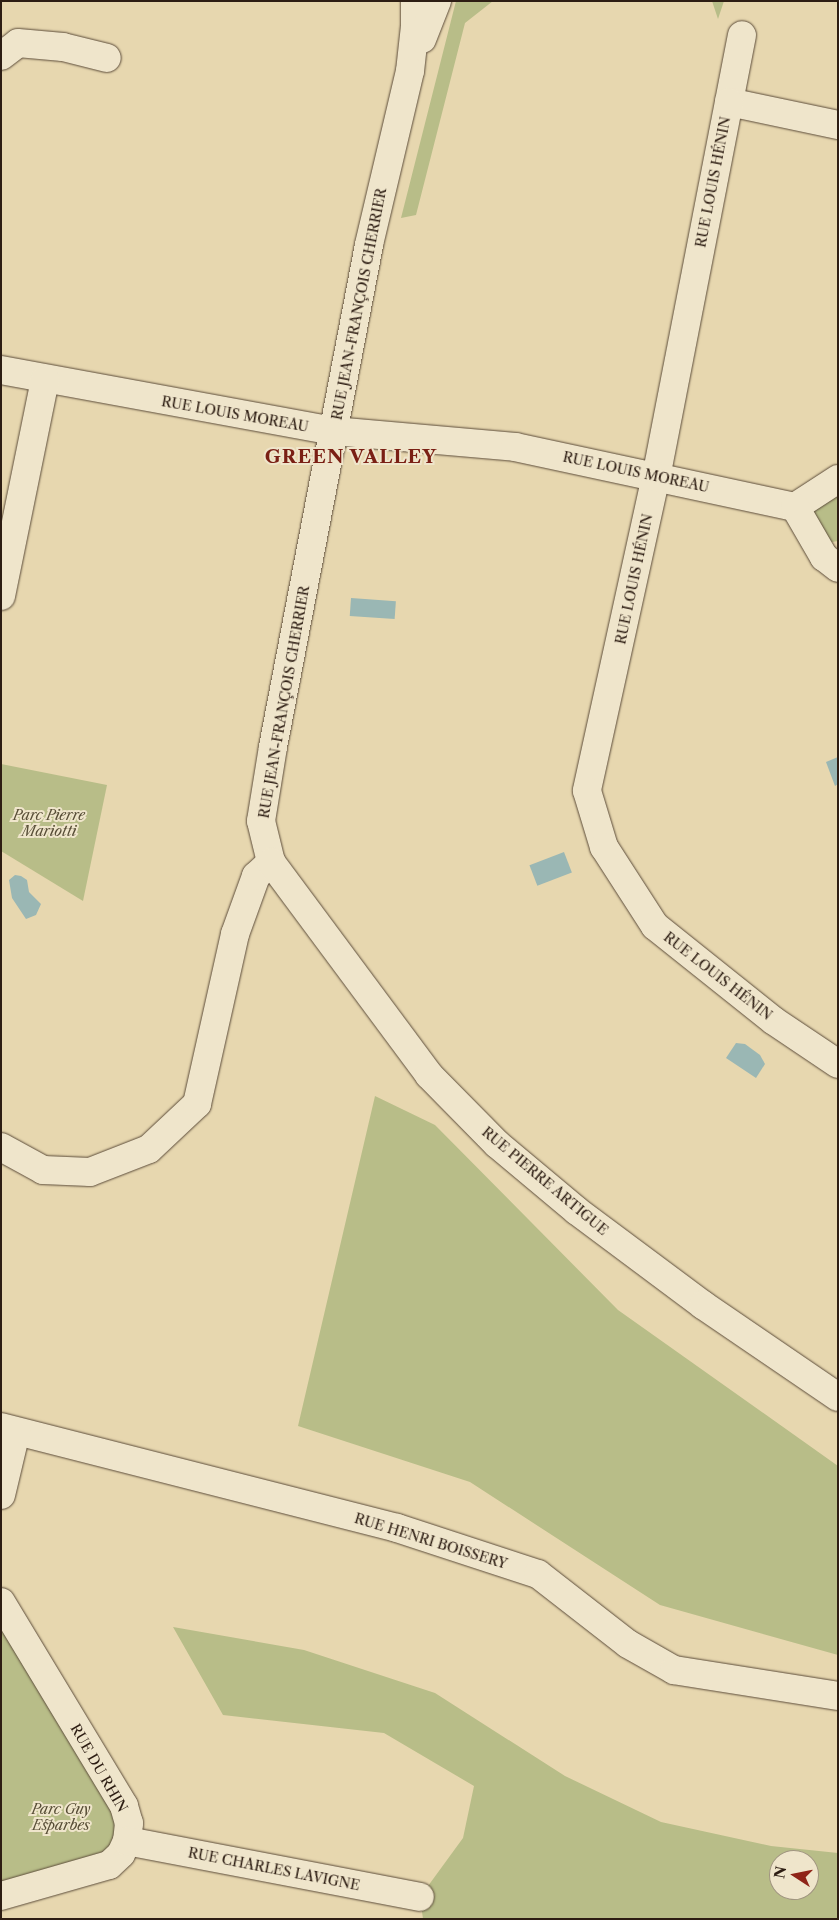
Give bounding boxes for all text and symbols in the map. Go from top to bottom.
street label: RUE LOUIS HÉNIN [692,115,734,249]
street label: RUE JEAN-FRANÇOIS CHERRIER [328,187,390,421]
street label: RUE LOUIS MOREAU [160,393,310,435]
district label: GREEN VALLEY [263,446,439,468]
street label: RUE LOUIS MOREAU [561,448,711,496]
street label: RUE LOUIS HÉNIN [612,512,656,646]
street label: RUE JEAN-FRANÇOIS CHERRIER [255,584,313,820]
park label: Parc Pierre Mariotti [13,807,85,840]
street label: RUE LOUIS HÉNIN [660,928,776,1024]
street label: RUE PIERRE ARTIGUE [478,1123,612,1239]
street label: RUE HENRI BOISSERY [352,1510,510,1572]
street label: RUE DU RHIN [67,1721,131,1815]
park label: Parc Guy Esparbes [31,1801,91,1834]
street label: RUE CHARLES LAVIGNE [187,1844,361,1894]
north arrow [769,1850,819,1900]
text: N [770,1865,790,1880]

